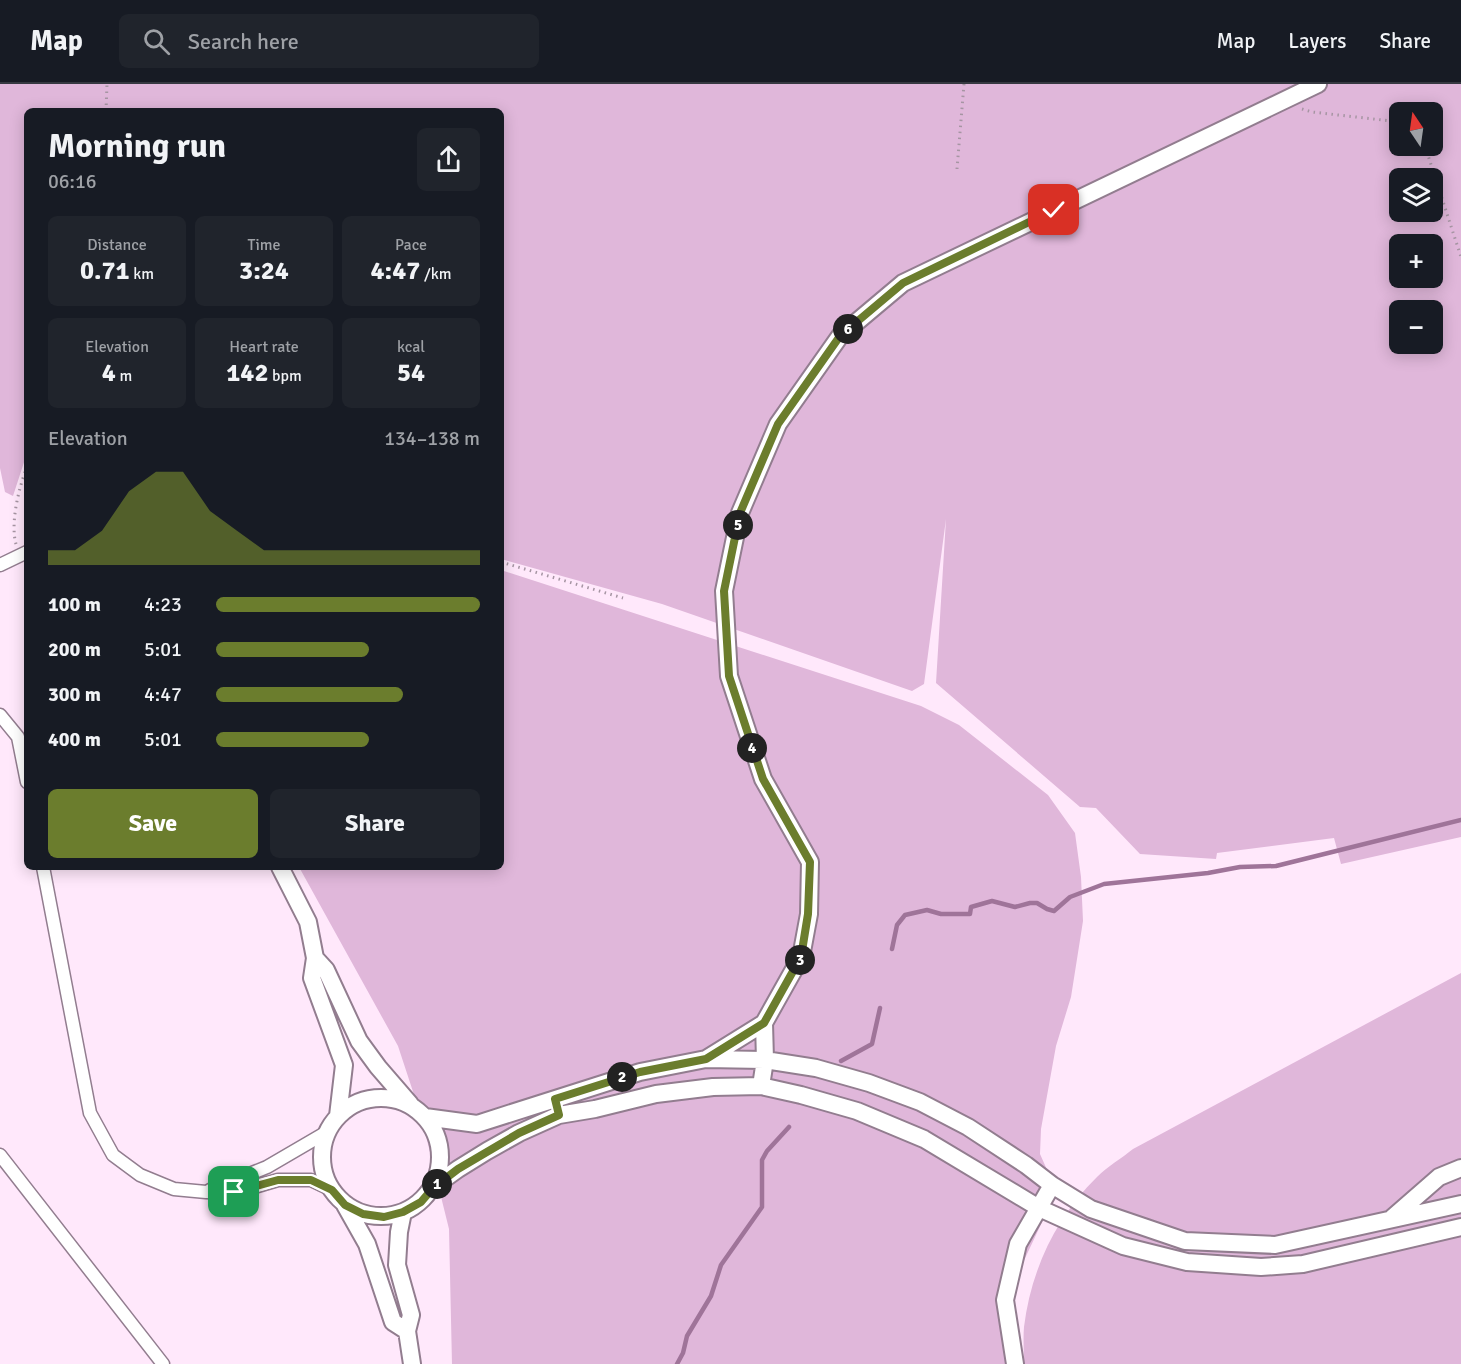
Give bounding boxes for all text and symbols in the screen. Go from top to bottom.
search box [119,14,539,68]
text: Map [30,24,83,58]
icon: search [140,25,173,58]
text: Search here [188,28,299,55]
text: Map [1217,28,1255,54]
text: Layers [1288,28,1346,54]
text: Share [1379,28,1431,54]
north arrow [1389,102,1443,156]
map controls [1389,102,1443,354]
text: Morning run [48,126,226,167]
button: share [417,128,480,191]
button: layers [1389,168,1443,222]
text: 06:16 [48,169,97,194]
pin [1028,184,1079,235]
icon: check [1037,193,1070,226]
button: + [1389,234,1443,288]
text: Distance [87,235,147,255]
text: Time [248,235,280,255]
text: Pace [395,235,427,255]
text: 0.71 [80,255,130,287]
text: 3:24 [239,255,289,287]
text: 4:47 [371,255,420,287]
text: km [130,264,154,284]
text: /km [420,264,451,284]
button: − [1389,300,1443,354]
pin: 6 [833,314,863,344]
text: 6 [844,319,852,339]
text: Elevation [85,337,149,357]
text: Heart rate [229,337,299,357]
text: kcal [397,337,425,357]
text: 4 [102,357,116,389]
text: 142 [226,357,268,389]
text: 54 [397,357,425,389]
text: m [116,366,132,386]
text: bpm [268,366,302,386]
text: Elevation [48,426,128,451]
text: 134–138 m [384,426,480,451]
pin: 5 [723,510,753,540]
text: 5 [734,515,742,535]
text: 100 m [48,592,101,617]
text: 4:23 [144,592,182,617]
text: 200 m [48,637,101,662]
text: 5:01 [144,637,182,662]
text: 300 m [48,682,101,707]
text: 4:47 [144,682,182,707]
text: 400 m [48,727,101,752]
text: 5:01 [144,727,182,752]
pin: 4 [737,733,767,763]
text: 4 [748,738,756,758]
button: Save [48,789,258,858]
button: Share [270,789,480,858]
pin: 3 [785,945,815,975]
text: 3 [796,950,804,970]
pin: 2 [607,1062,637,1092]
text: 2 [618,1067,626,1087]
pin [208,1166,259,1217]
pin: 1 [422,1169,452,1199]
text: 1 [433,1174,441,1194]
icon: arrive [217,1175,250,1208]

